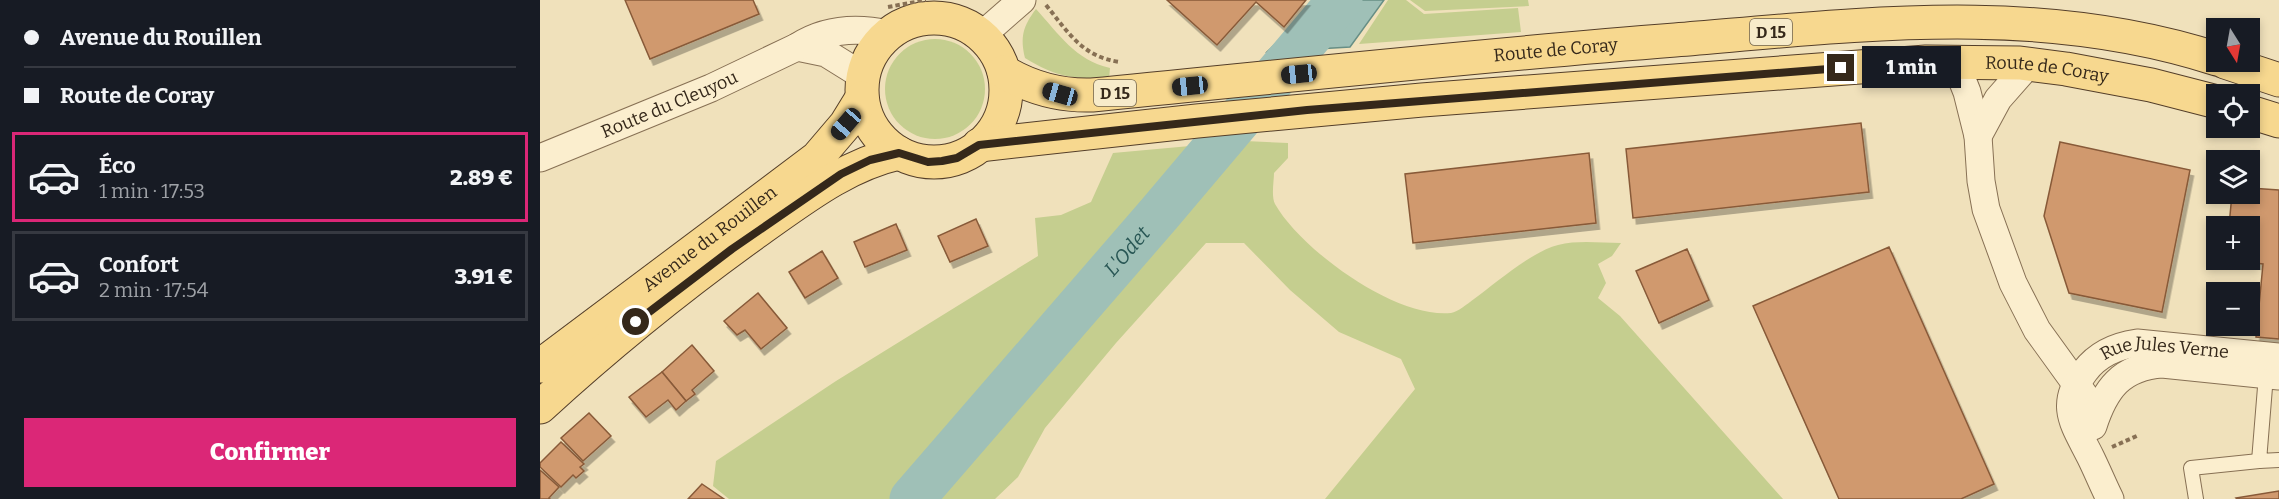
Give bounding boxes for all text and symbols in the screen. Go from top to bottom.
north arrow [2206,18,2260,72]
map controls [2206,18,2260,336]
road number: D 15 [1750,19,1792,45]
text: Avenue du Rouillen [60,24,262,51]
street label: Route de Coray [1493,34,1619,66]
callout: 1 min [1862,47,1961,89]
street label: Route de Coray [1985,52,2111,88]
route end [1827,54,1854,81]
text: 1 min [1886,55,1937,79]
car [1280,63,1318,85]
street label: Route du Cleuyou [598,66,741,143]
car [1171,75,1209,97]
car [1040,80,1080,108]
road number: D 15 [1094,80,1136,106]
text: Route de Coray [60,82,214,109]
button: locate [2206,84,2260,138]
car [827,105,865,143]
icon: car [27,150,81,204]
button: layers [2206,150,2260,204]
text: Éco [99,152,136,179]
text: 2.89 € [450,164,513,191]
text: 1 min · 17:53 [99,179,205,203]
street label: Avenue du Rouillen [638,181,782,296]
button: + [2206,216,2260,270]
water label: L'Odet [1099,221,1155,281]
icon: car [27,249,81,303]
text: Confort [99,251,179,278]
text: 3.91 € [455,263,513,290]
text: 2 min · 17:54 [99,278,208,302]
button: − [2206,282,2260,336]
route start [622,308,649,335]
street label: Rue Jules Verne [2096,332,2230,365]
button: Confirmer [24,418,516,487]

